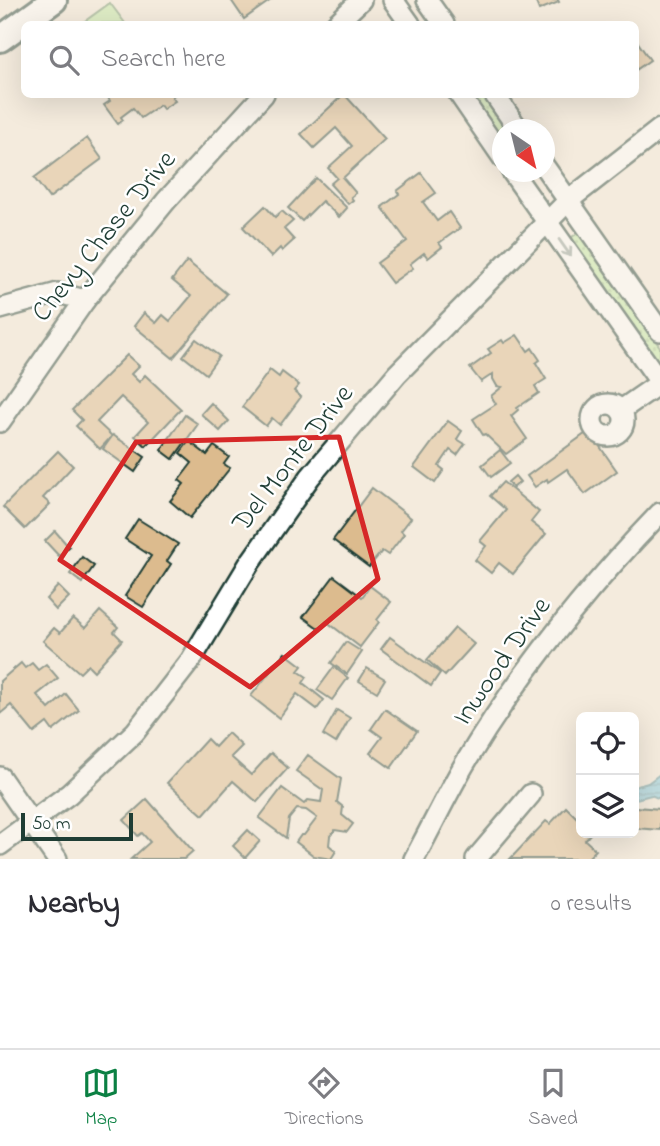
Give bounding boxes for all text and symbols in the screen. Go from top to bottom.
search box [21,21,639,98]
icon: search [45,41,83,79]
text: Search here [101,41,226,79]
north arrow [492,119,555,182]
street label: Chevy Chase Drive [23,142,187,332]
one-way arrow [558,238,572,257]
street label: Del Monte Drive [223,376,365,542]
street label: Inwood Drive [444,589,563,735]
map controls [576,712,639,838]
button: locate [576,712,639,775]
button: layers [576,775,639,838]
scale bar [21,810,133,842]
text: 50 m [32,811,71,838]
text: Nearby [28,883,120,927]
text: 0 results [551,888,632,921]
tab: Map [82,1064,120,1133]
tab: Directions [285,1064,364,1133]
tab: Saved [528,1064,578,1133]

